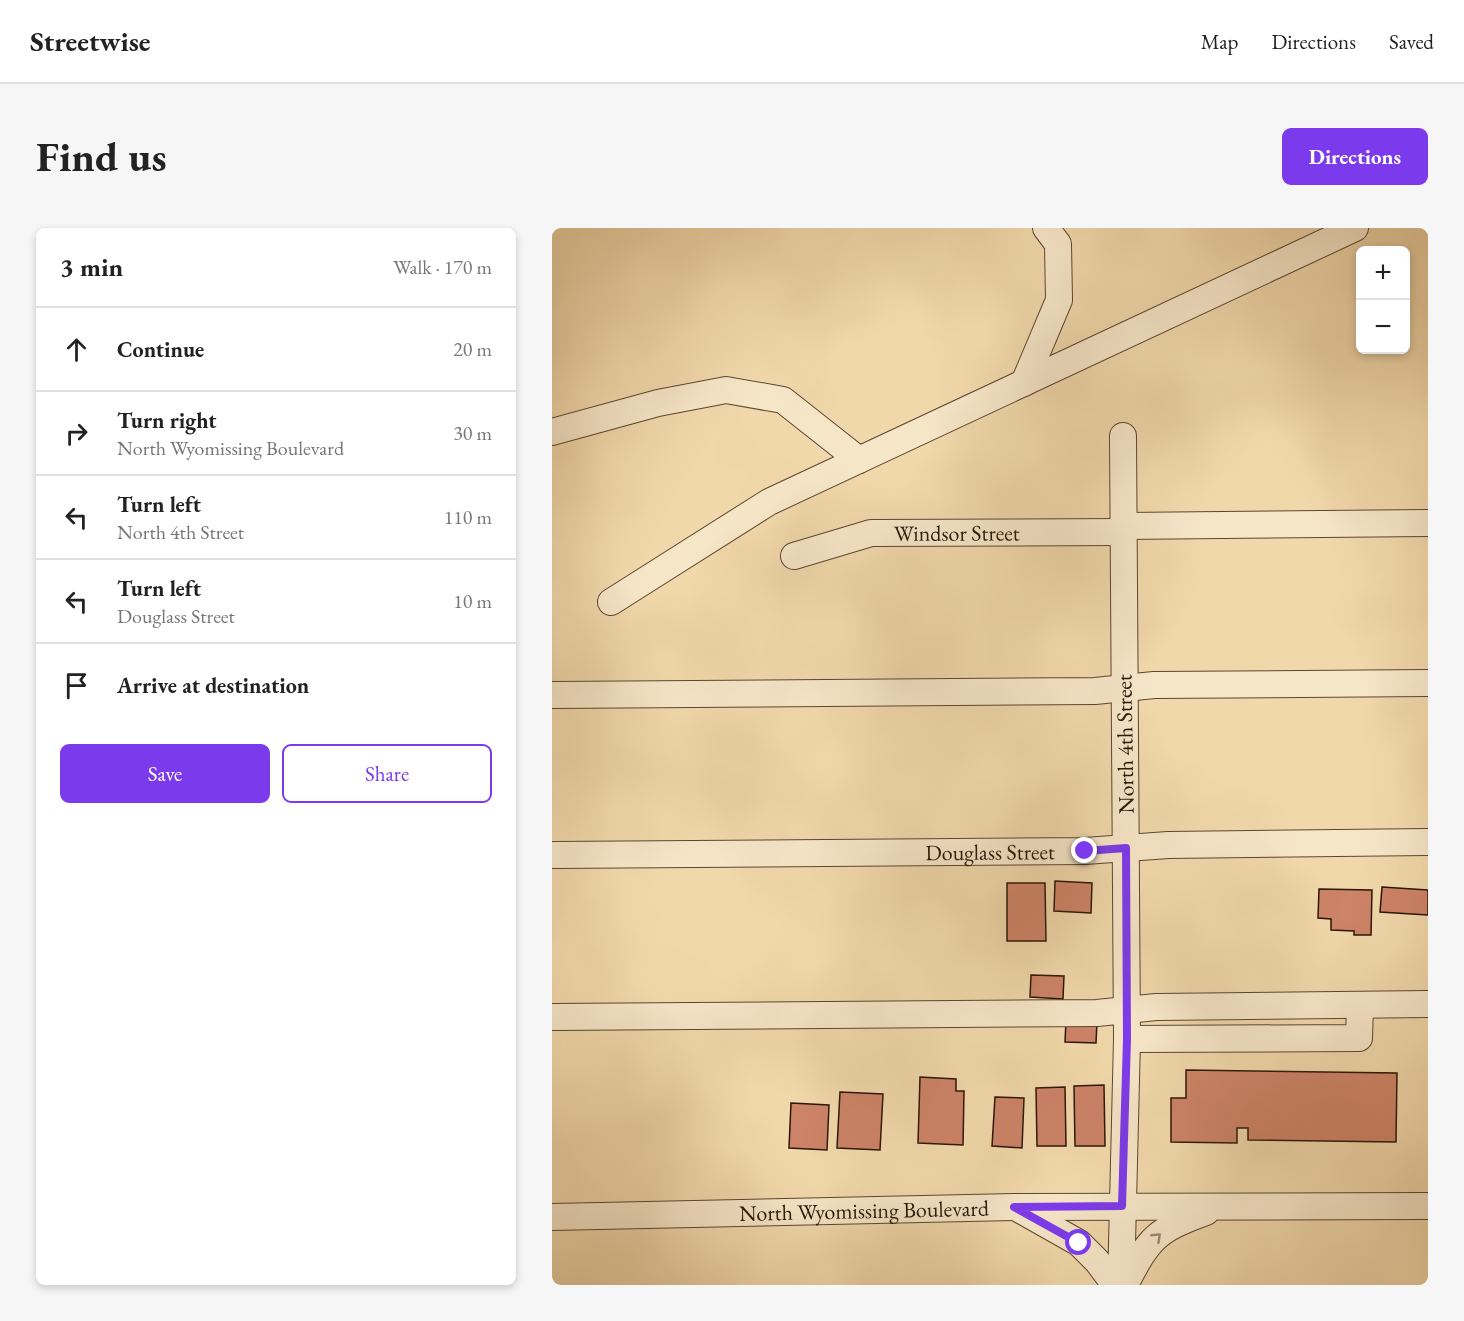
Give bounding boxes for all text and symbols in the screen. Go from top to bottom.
text: Streetwise [30,23,150,59]
text: Map [1201,28,1238,55]
text: Directions [1271,28,1356,55]
text: Saved [1389,28,1434,55]
button: Directions [1282,128,1428,185]
text: Find us [36,129,167,184]
map controls [1356,246,1410,354]
button: + [1356,246,1410,300]
text: 3 min [60,250,123,284]
text: Walk · 170 m [393,254,492,280]
button: − [1356,300,1410,354]
icon: ahead [60,333,93,366]
text: Continue [117,335,204,364]
text: 20 m [453,336,492,362]
text: Turn right [117,406,216,435]
icon: right [60,417,93,450]
text: 30 m [453,420,492,446]
text: North Wyomissing Boulevard [117,435,344,461]
text: Turn left [117,490,201,519]
icon: left [60,501,93,534]
text: 110 m [444,504,492,530]
street label: Windsor Street [894,518,1020,547]
text: North 4th Street [117,519,244,545]
text: Turn left [117,574,201,603]
icon: left [60,585,93,618]
text: 10 m [453,588,492,614]
text: Douglass Street [117,603,235,629]
icon: arrive [60,669,93,702]
text: Arrive at destination [117,671,309,700]
street label: North 4th Street [1109,674,1141,814]
button: Save [60,744,270,803]
button: Share [282,744,492,803]
street label: Douglass Street [925,837,1055,867]
route end [1071,837,1097,863]
street label: North Wyomissing Boulevard [739,1193,990,1227]
route start [1065,1229,1091,1255]
one-way arrow [1150,1233,1160,1244]

